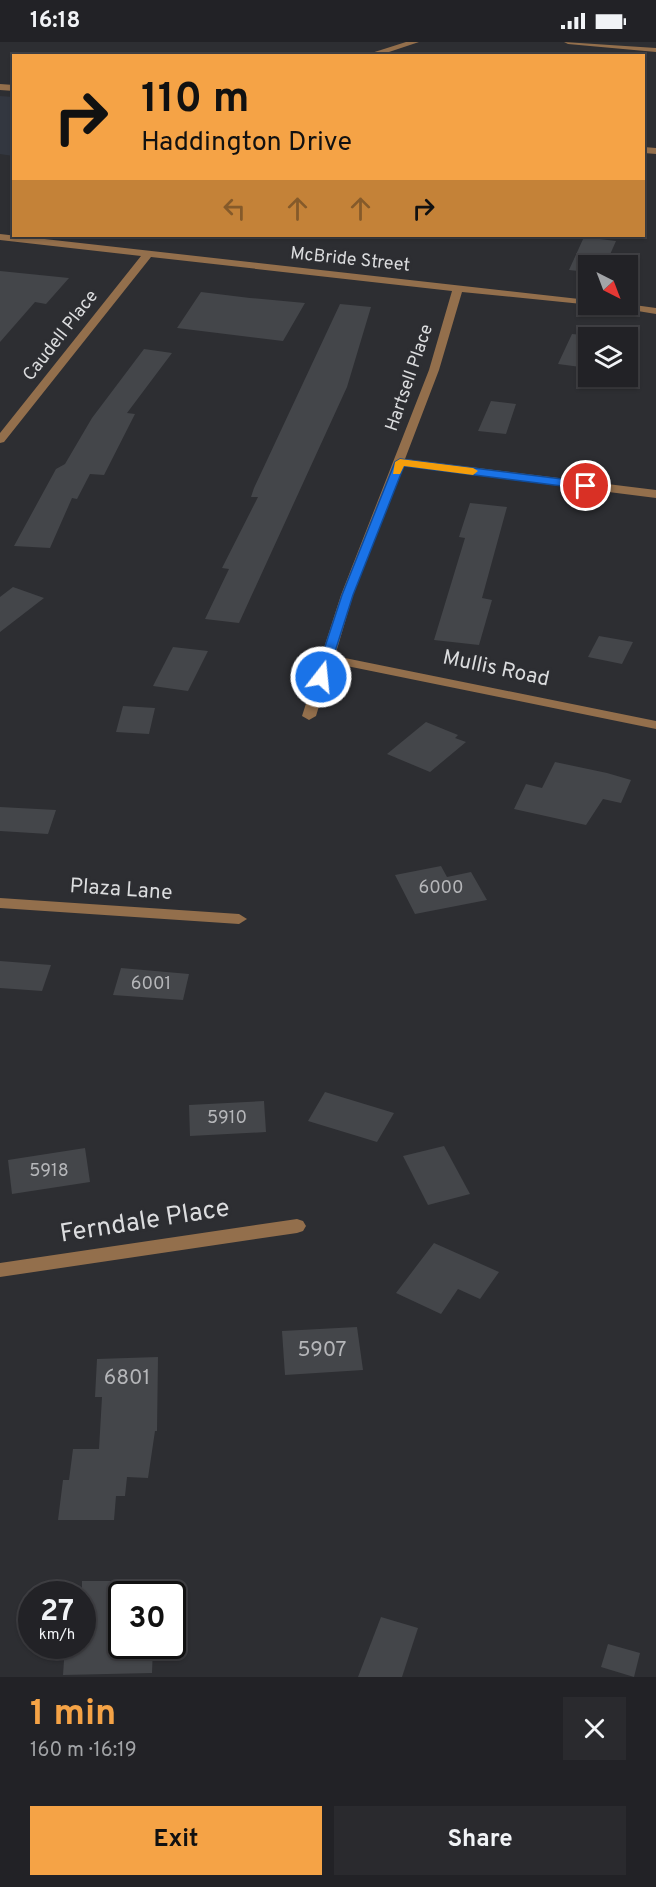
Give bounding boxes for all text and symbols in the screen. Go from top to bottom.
text: 16:18 [30,8,80,35]
text: 110 m [141,74,250,127]
icon: right [42,78,120,156]
text: Haddington Drive [141,126,352,160]
icon: left [218,192,251,225]
icon: ahead [281,192,314,225]
icon: ahead [344,192,377,225]
icon: right [407,192,440,225]
street label: McBride Street [289,242,411,278]
north arrow [578,255,638,315]
map controls [578,255,638,387]
street label: Caudell Place [18,286,104,386]
street label: Hartsell Place [381,321,439,435]
button: layers [578,327,638,387]
pin [560,460,611,511]
icon: arrive [569,469,602,502]
position arrow [289,645,353,709]
street label: Mullis Road [440,645,552,693]
street label: Plaza Lane [69,873,173,907]
house number: 6000 [418,877,464,900]
house number: 6001 [131,973,171,996]
house number: 5910 [207,1107,247,1130]
house number: 5918 [29,1160,69,1183]
street label: Ferndale Place [58,1192,232,1252]
house number: 5907 [297,1337,347,1364]
house number: 6801 [104,1365,150,1392]
speed limit sign: 30 [108,1581,186,1659]
text: 27 [40,1594,74,1631]
text: km/h [39,1626,75,1645]
text: 1 min [30,1692,116,1738]
button: close [563,1697,626,1760]
text: 160 m · 16:19 [30,1738,137,1764]
button: Exit [30,1806,322,1875]
button: Share [334,1806,626,1875]

